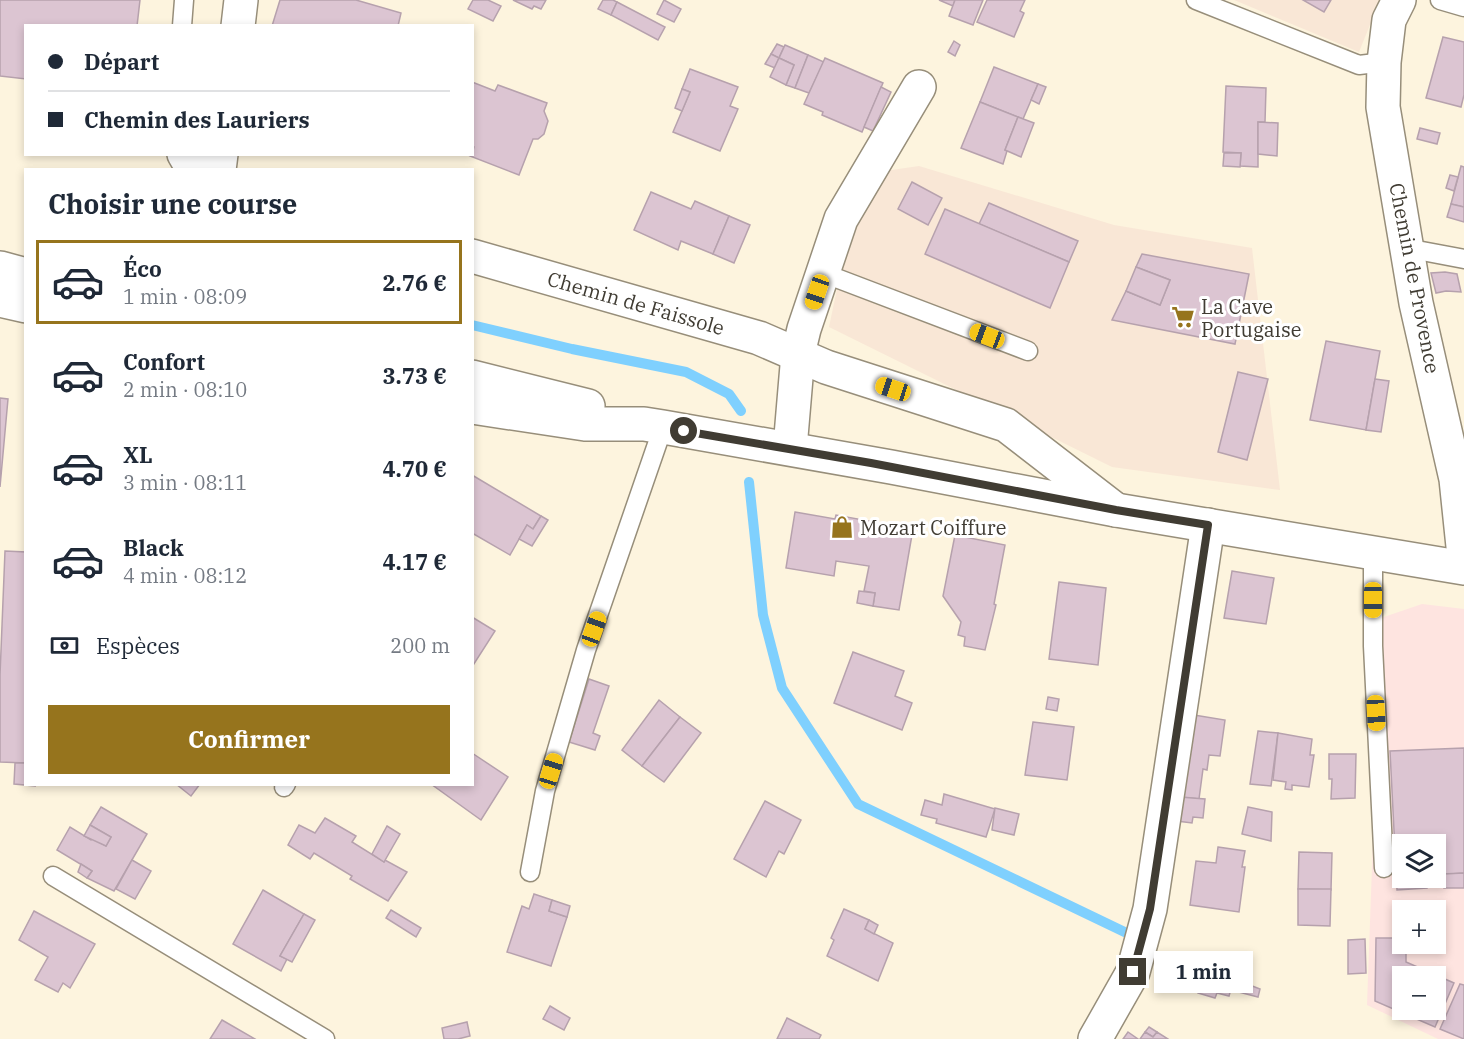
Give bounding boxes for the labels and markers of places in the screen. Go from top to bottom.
place label: La Cave Portugaise [1201,293,1301,343]
supermarket icon: La Cave Portugaise [1170,304,1196,330]
shop icon: Mozart Coiffure [829,514,855,540]
place label: Mozart Coiffure [860,514,1006,541]

